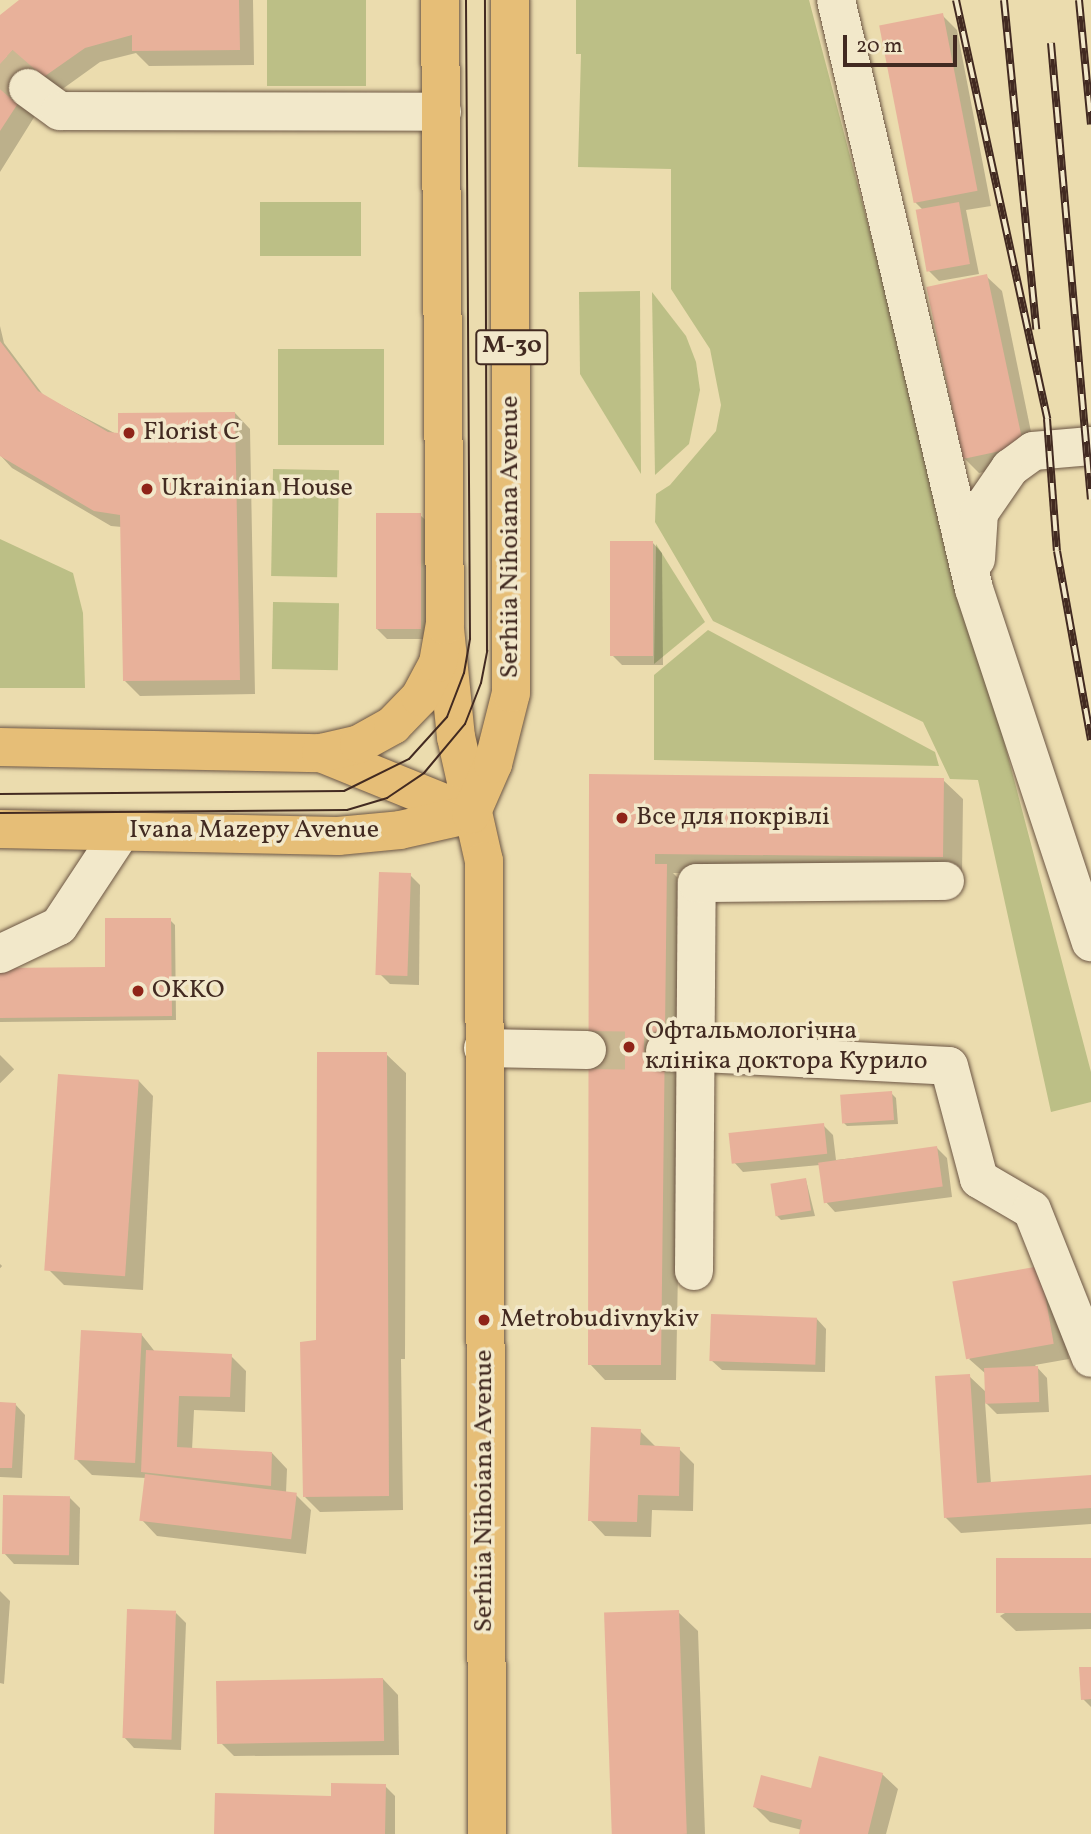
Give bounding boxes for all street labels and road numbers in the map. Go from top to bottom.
road number: М-30 [475,326,549,368]
street label: Serhiia Nihoiana Avenue [495,396,527,678]
street label: Ivana Mazepy Avenue [128,815,380,847]
street label: Serhiia Nihoiana Avenue [469,1350,501,1632]

